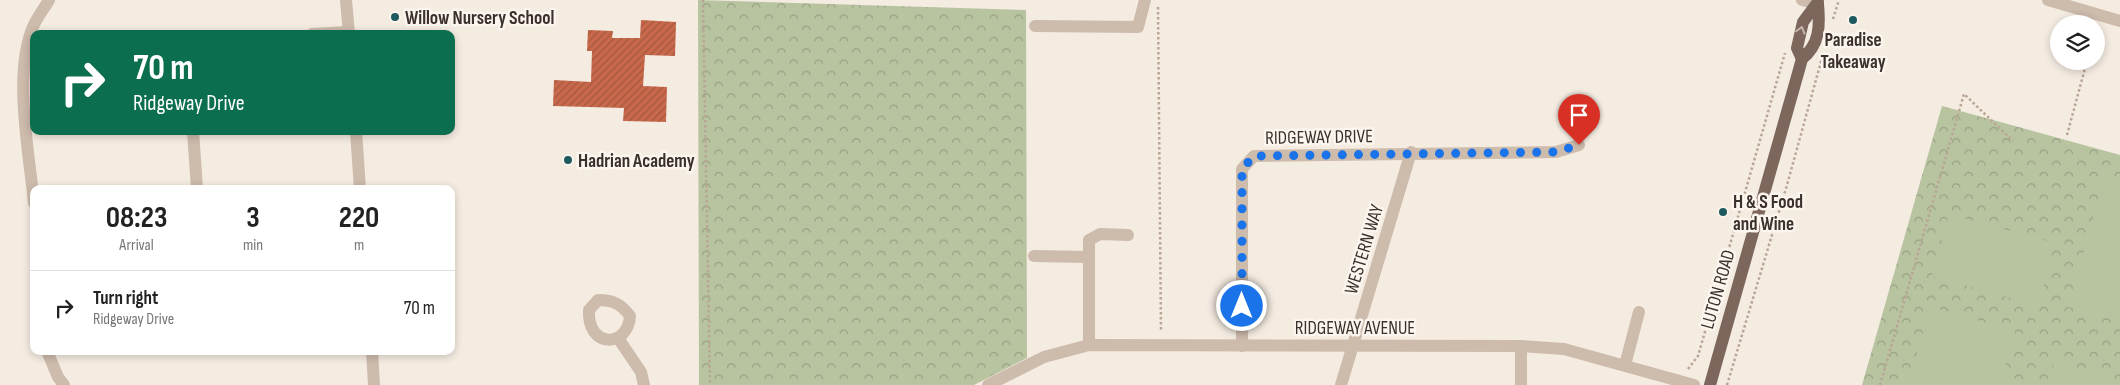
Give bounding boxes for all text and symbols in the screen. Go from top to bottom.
place label: Willow Nursery School [405,7,554,30]
marker: Willow Nursery School [389,11,401,23]
marker: Paradise Takeaway [1847,14,1859,26]
map controls [2050,15,2105,70]
button: layers [2050,15,2105,70]
one-way arrow [1796,26,1806,35]
place label: Paradise Takeaway [1820,29,1886,74]
text: 70 m [133,47,193,90]
icon: right [50,50,115,115]
text: Ridgeway Drive [133,90,245,117]
pin [1558,94,1600,145]
icon: arrive [1565,101,1593,129]
street label: RIDGEWAY DRIVE [1265,125,1373,150]
place label: Hadrian Academy [578,150,695,173]
marker: Hadrian Academy [562,154,574,166]
place label: H & S Food and Wine [1733,191,1803,236]
text: 08:23 [106,200,167,236]
text: 3 [246,200,260,236]
text: 220 [339,200,379,236]
street label: WESTERN WAY [1340,202,1389,297]
marker: H & S Food and Wine [1717,206,1729,218]
text: Arrival [119,236,154,255]
text: min [243,236,263,255]
text: m [354,236,364,255]
street label: LUTON ROAD [1696,247,1741,332]
position arrow [1215,279,1267,331]
text: Turn right [93,287,158,310]
icon: right [50,294,78,322]
text: 70 m [404,297,435,320]
text: Ridgeway Drive [93,310,174,329]
street label: RIDGEWAY AVENUE [1295,317,1415,340]

